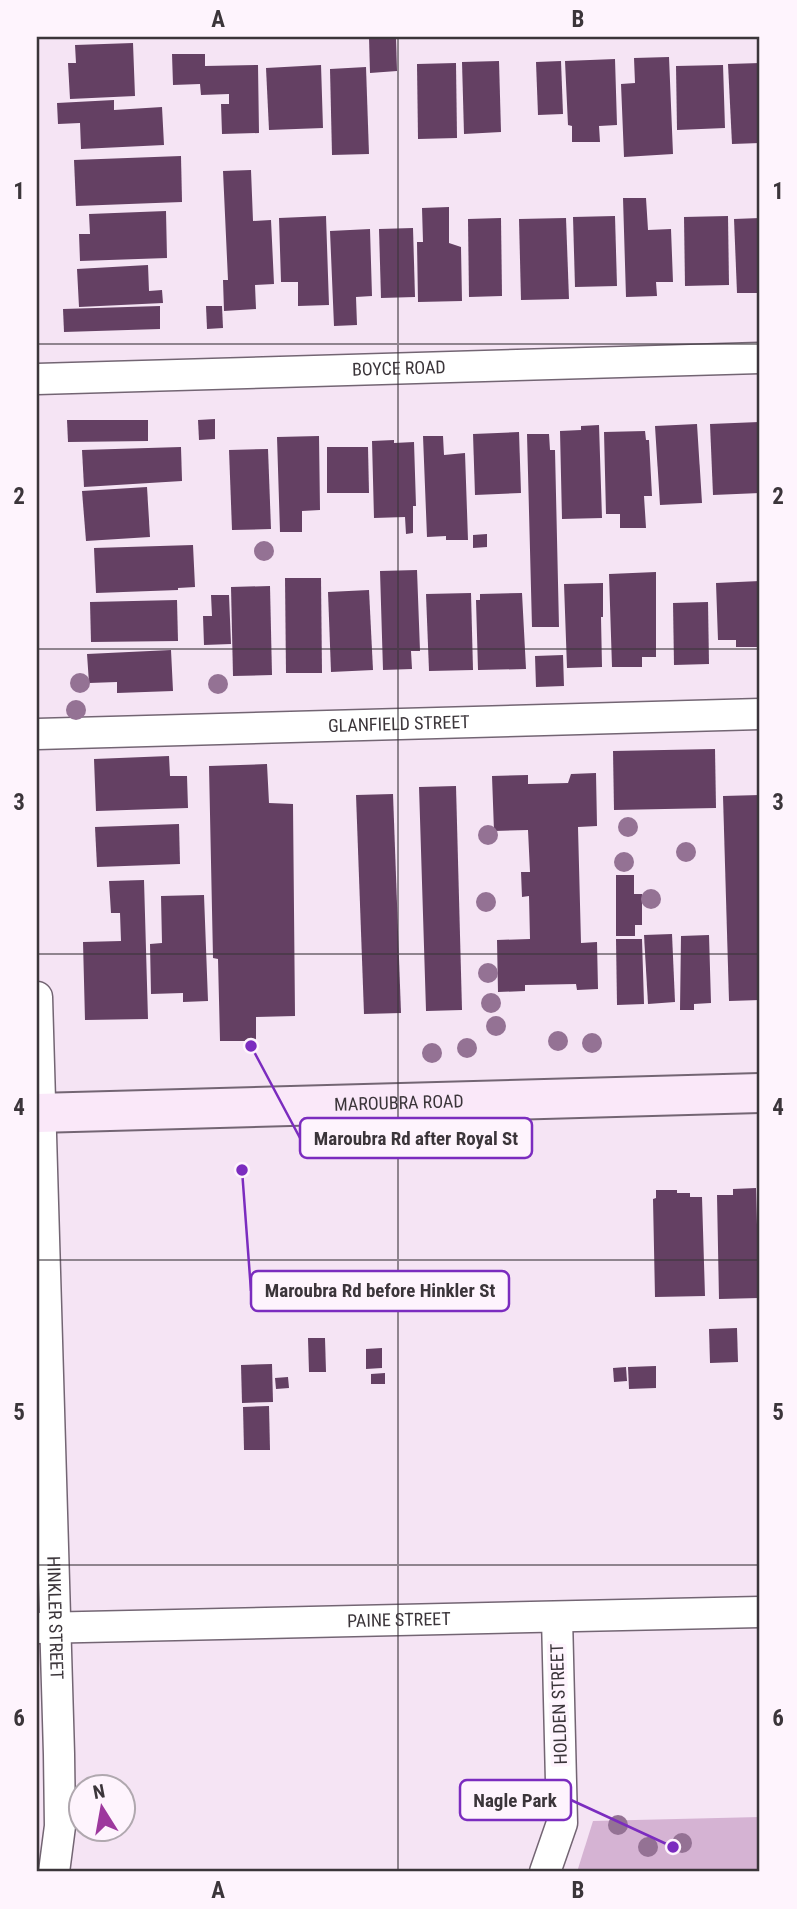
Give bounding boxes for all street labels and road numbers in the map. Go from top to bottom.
street label: BOYCE ROAD [352,356,446,380]
street label: GLANFIELD STREET [328,711,470,736]
street label: MAROUBRA ROAD [334,1090,464,1115]
street label: HINKLER STREET [43,1556,68,1680]
street label: PAINE STREET [347,1608,451,1631]
street label: HOLDEN STREET [546,1643,571,1765]

